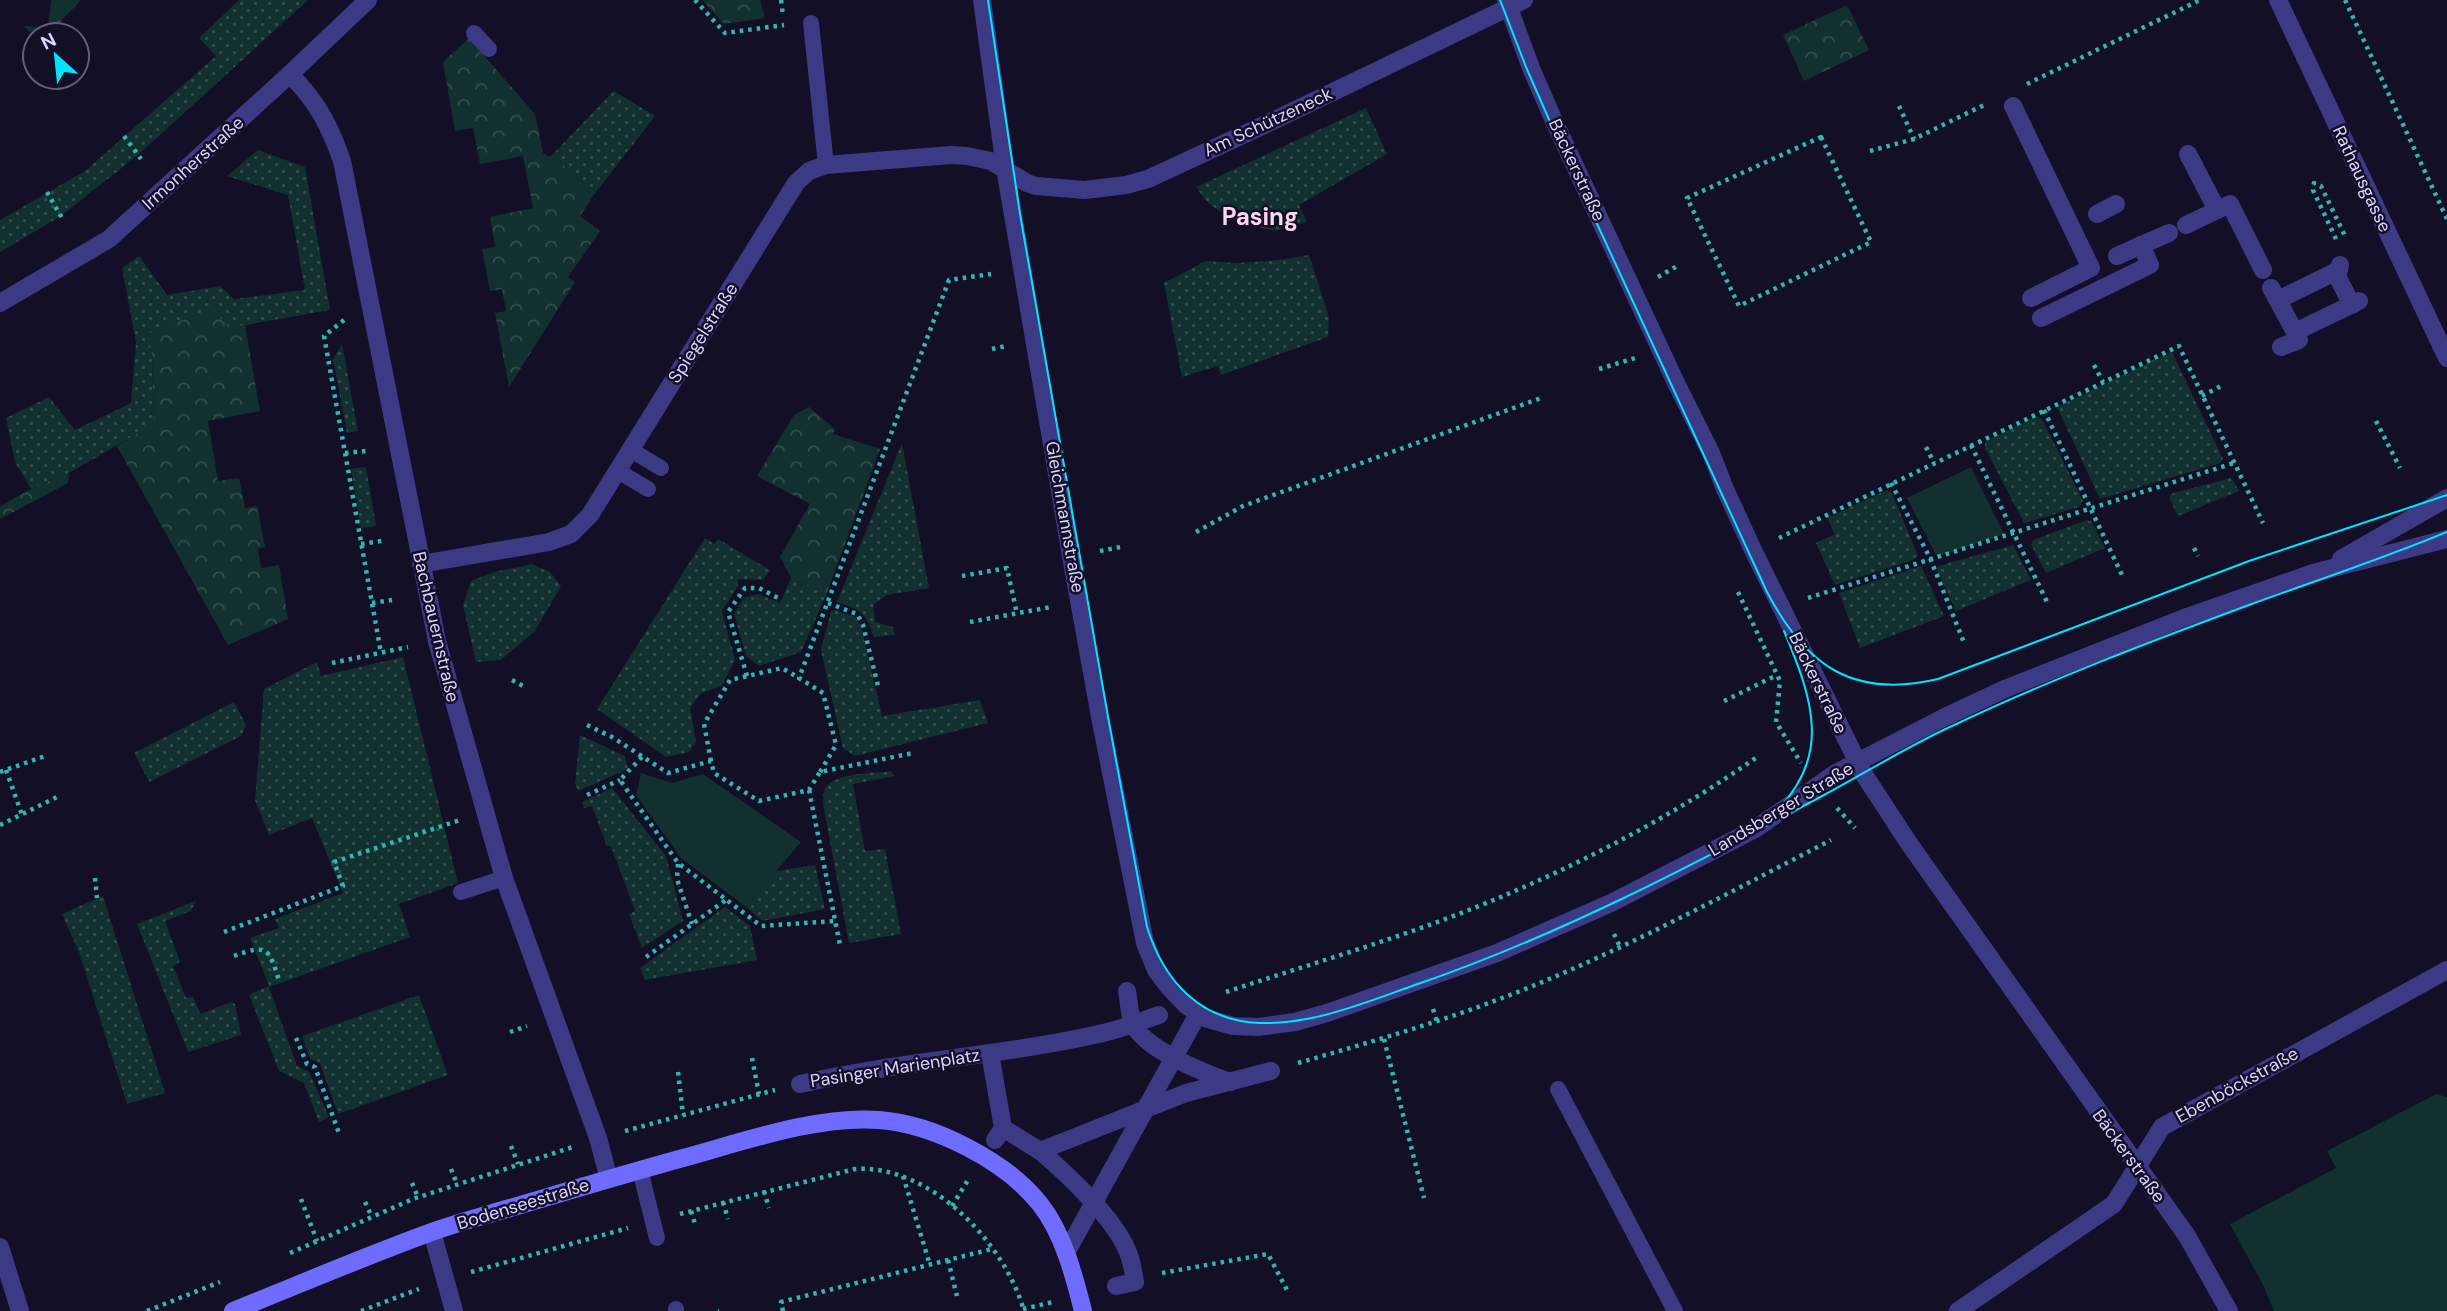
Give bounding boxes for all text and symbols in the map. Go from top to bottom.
north arrow [21,21,91,91]
text: N [37,27,60,56]
street label: Am Schützeneck [1200,82,1336,162]
street label: Irmonherstraße [137,111,249,215]
street label: Bäckerstraße [1543,115,1611,225]
street label: Rathausgasse [2327,122,2397,236]
district label: Pasing [1222,201,1298,232]
street label: Spiegelstraße [663,278,743,388]
street label: Gleichmannstraße [1040,439,1090,595]
street label: Bachbauernstraße [407,549,465,705]
street label: Bäckerstraße [1783,628,1853,738]
street label: Landsberger Straße [1704,756,1858,862]
street label: Ebenböckstraße [2171,1041,2303,1129]
street label: Pasinger Marienplatz [808,1043,982,1093]
street label: Bäckerstraße [2087,1104,2171,1208]
street label: Bodenseestraße [454,1173,592,1235]

